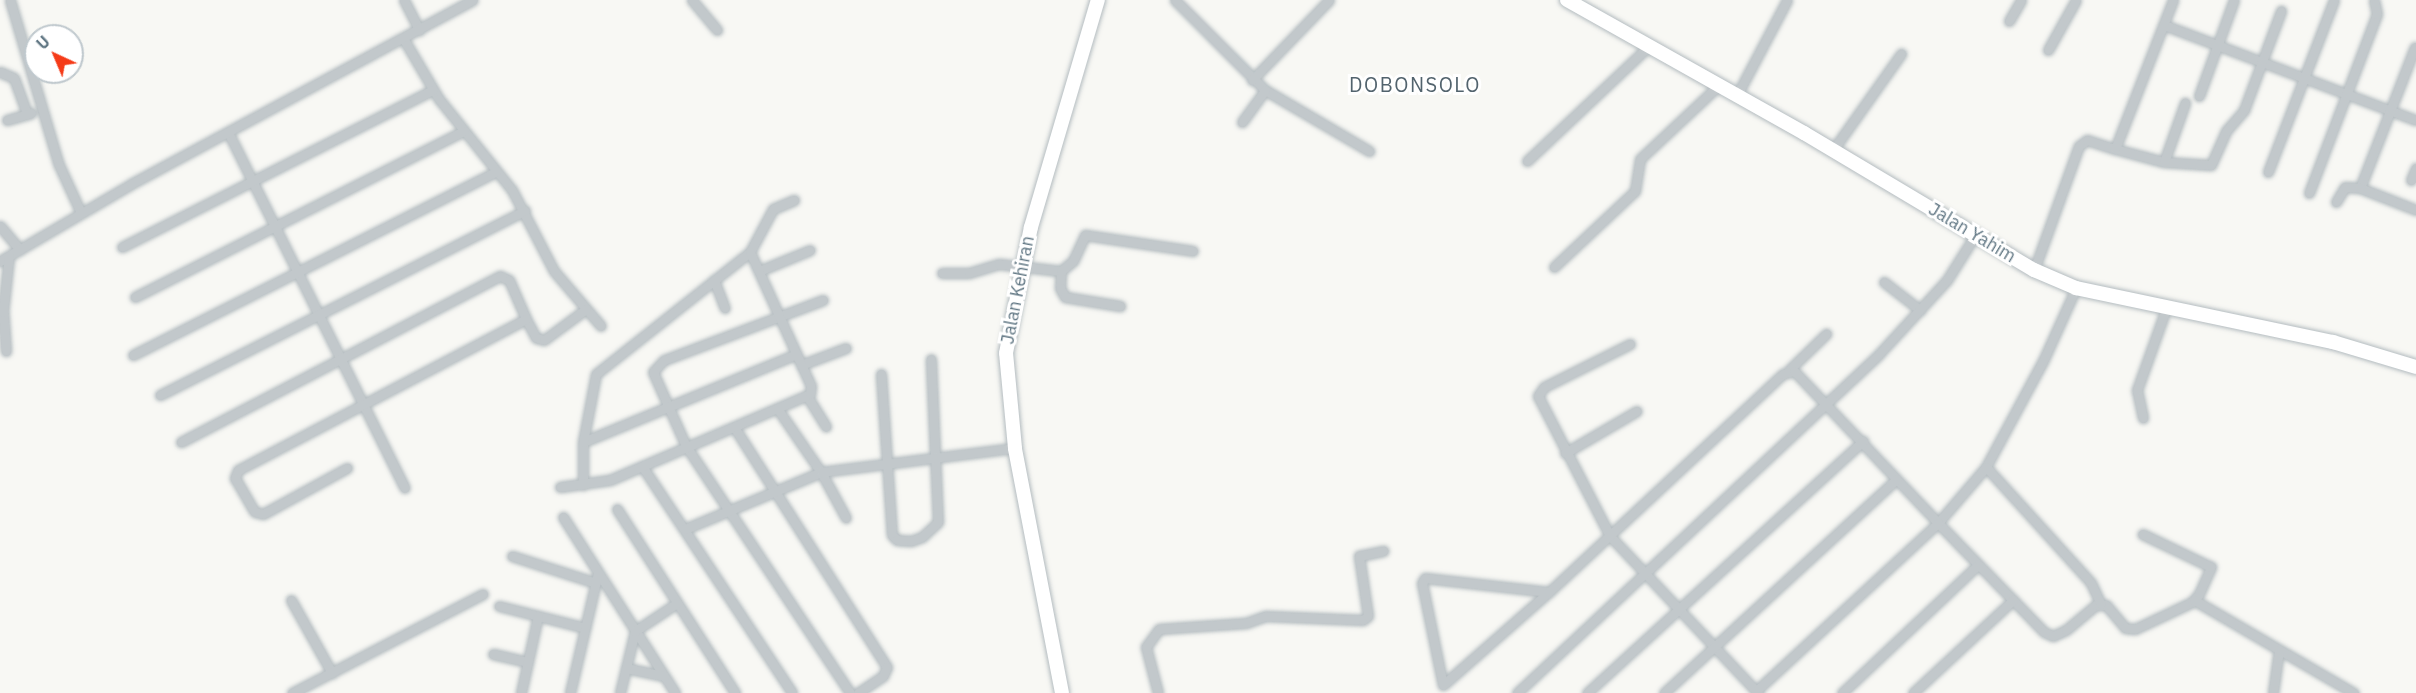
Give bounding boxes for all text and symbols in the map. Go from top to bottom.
north arrow [24,24,84,84]
text: U [32,31,54,54]
district label: DOBONSOLO [1349,72,1481,96]
street label: Jalan Yahim [1925,199,2019,267]
street label: Jalan Kehiran [997,234,1039,346]

